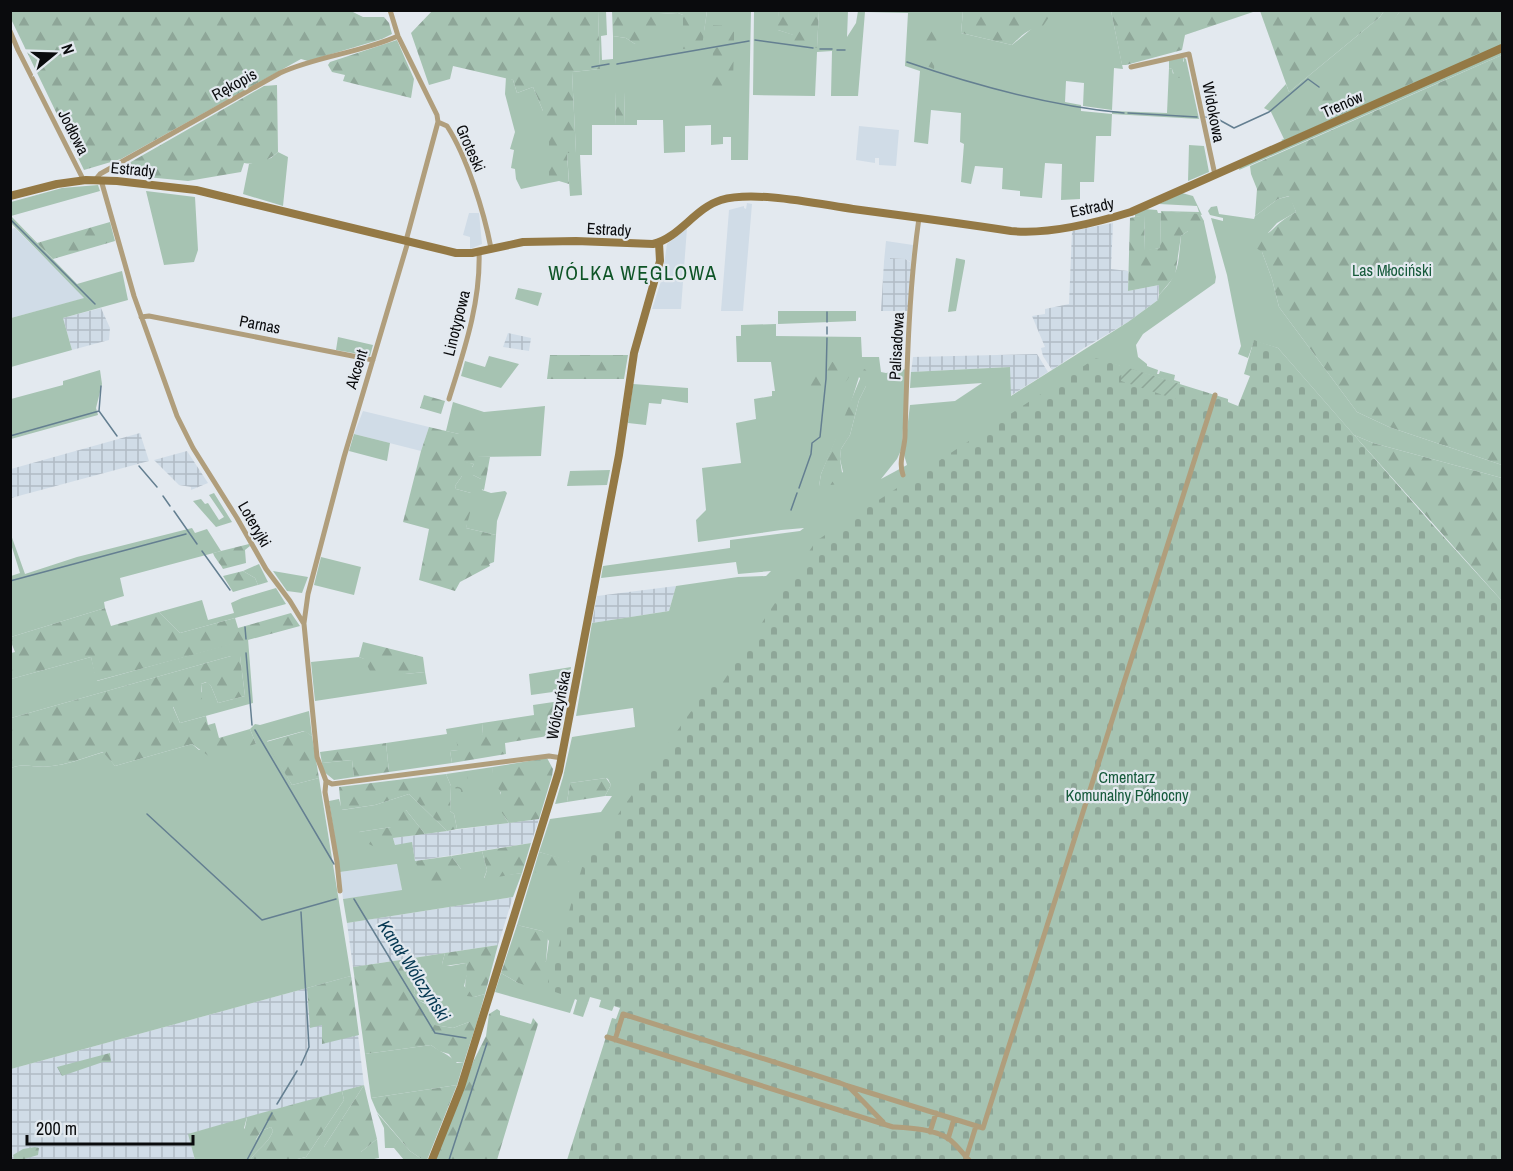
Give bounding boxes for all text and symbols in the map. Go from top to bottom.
north arrow [24,24,84,84]
text: N [56,41,80,57]
street label: Rękopis [208,63,260,105]
street label: Widokowa [1197,80,1231,145]
street label: Trenów [1318,85,1367,123]
street label: Jodłowa [53,106,95,159]
street label: Groteski [451,121,491,175]
street label: Estrady [110,156,157,182]
street label: Estrady [1068,192,1116,222]
street label: Estrady [586,217,632,241]
district label: WÓLKA WĘGLOWA [548,259,718,286]
park label: Las Młociński [1352,259,1432,281]
street label: Linotypowa [437,287,475,358]
street label: Parnas [237,309,283,339]
street label: Palisadowa [883,311,909,380]
street label: Akcent [339,346,372,392]
street label: Loteryjki [233,497,277,551]
street label: Wólczyńska [541,668,576,741]
park label: Cmentarz Komunalny Północny [1065,766,1189,806]
water label: Kanał Wólczyński [372,915,457,1026]
scale bar [27,1108,194,1146]
text: 200 m [36,1116,77,1141]

